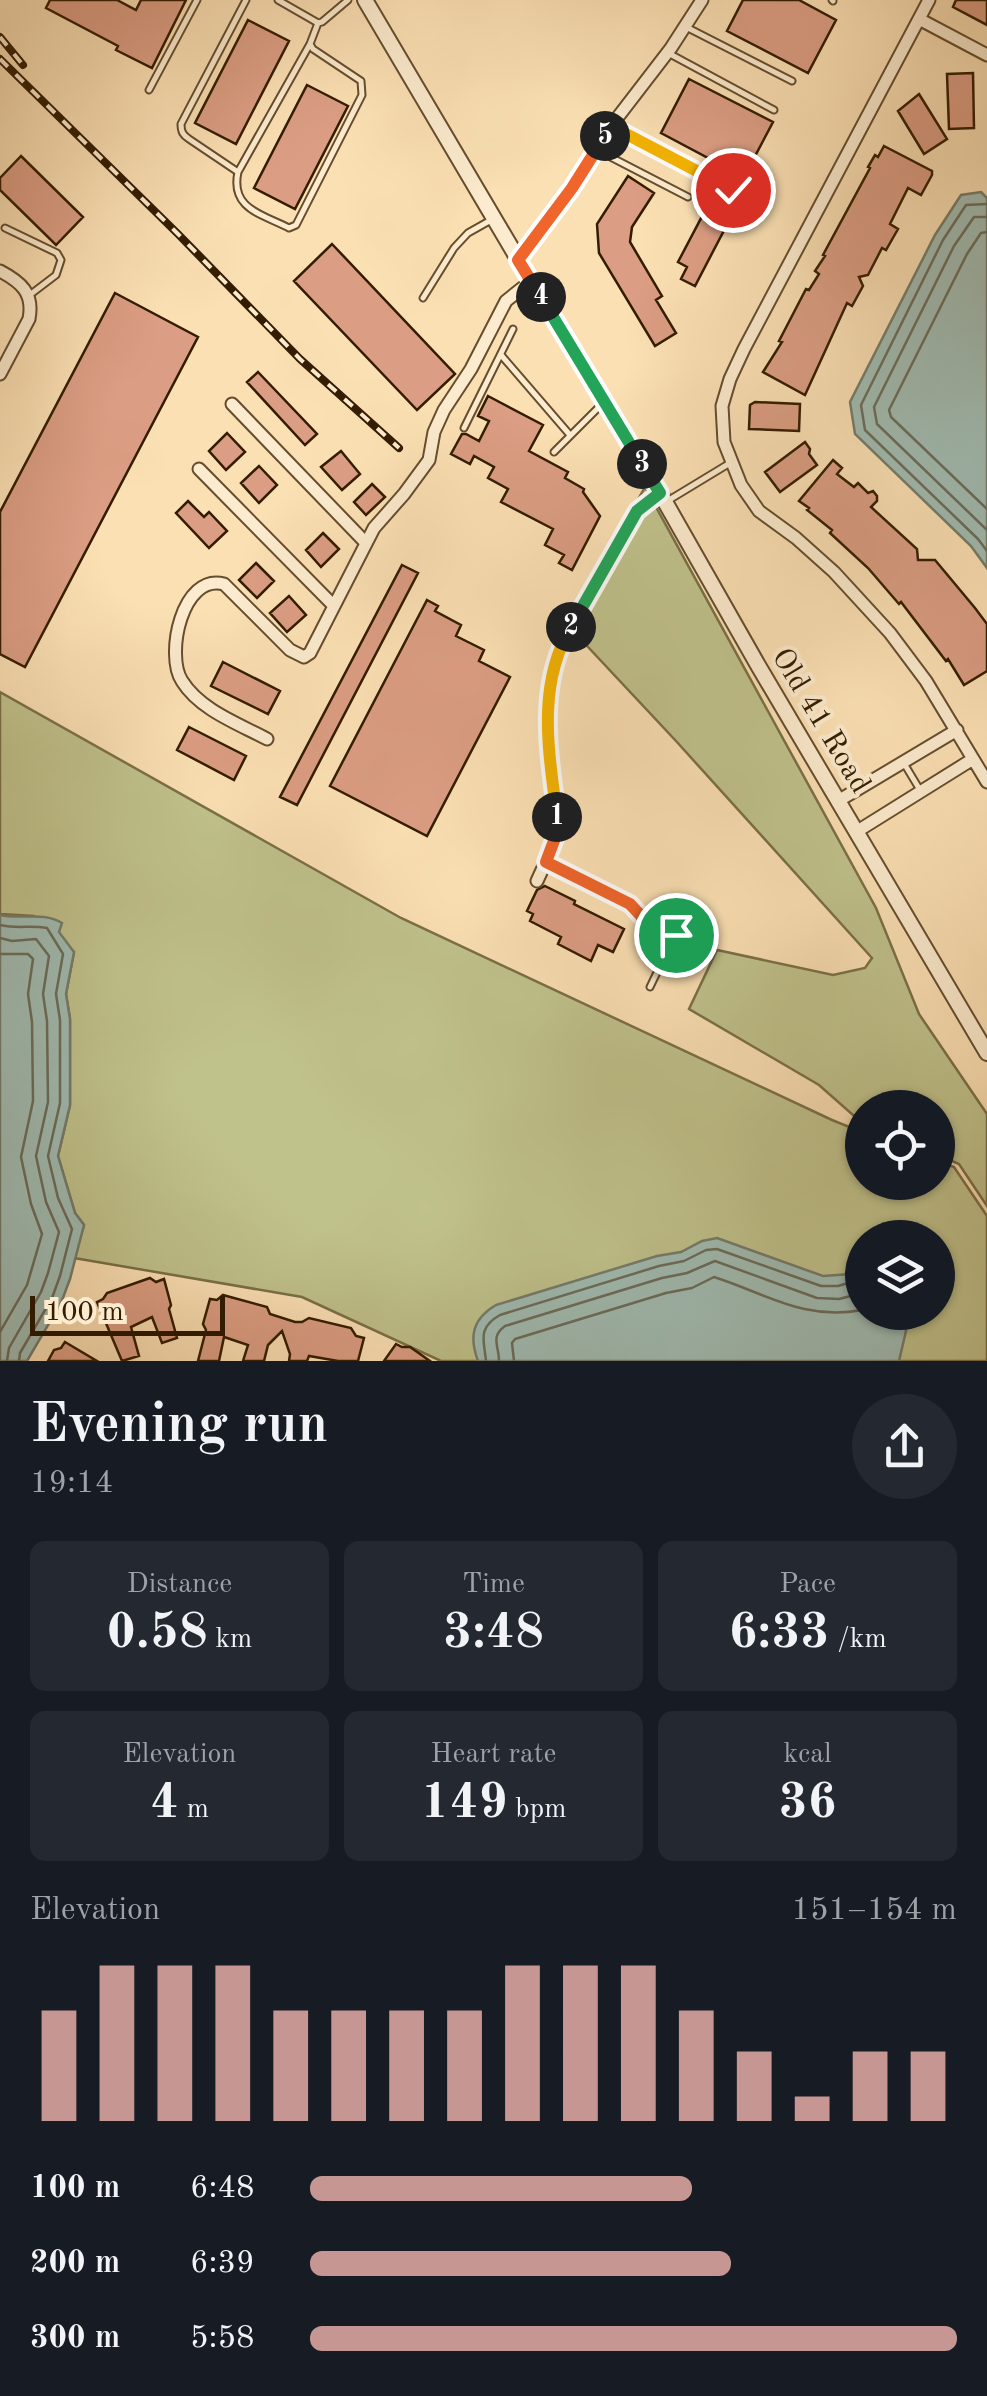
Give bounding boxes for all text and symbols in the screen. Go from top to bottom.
pin: 5 [580,111,630,161]
text: 5 [597,122,613,150]
pin [691,148,776,233]
icon: check [706,163,761,218]
pin: 4 [516,272,566,322]
text: 4 [533,283,549,311]
pin: 3 [617,439,667,489]
text: 3 [634,450,650,478]
pin: 2 [546,602,596,652]
text: 2 [563,613,579,641]
street label: Old 41 Road [765,643,875,799]
pin: 1 [532,792,582,842]
text: 1 [549,803,565,831]
pin [634,893,719,978]
icon: arrive [649,908,704,963]
map controls [845,1090,955,1330]
button: locate [845,1090,955,1200]
button: layers [845,1220,955,1330]
scale bar [30,1291,225,1336]
text: 100 m [45,1299,124,1327]
button: share [852,1394,957,1499]
text: Evening run [30,1399,328,1454]
text: 19:14 [30,1468,113,1500]
text: Distance [127,1571,232,1599]
text: Time [462,1571,525,1599]
text: Pace [779,1571,836,1599]
text: 0.58 [107,1609,208,1659]
text: 3:48 [443,1609,544,1659]
text: 6:33 [728,1609,829,1659]
text: km [208,1626,252,1654]
text: /km [829,1626,887,1654]
text: Elevation [123,1741,236,1769]
text: Heart rate [431,1741,556,1769]
text: kcal [783,1741,832,1769]
text: 4 [150,1779,179,1829]
text: 149 [421,1779,508,1829]
text: 36 [779,1779,837,1829]
text: m [179,1796,209,1824]
text: bpm [508,1796,566,1824]
text: Elevation [30,1895,160,1927]
text: 151–154 m [791,1895,957,1927]
text: 100 m [30,2173,120,2205]
text: 6:48 [190,2173,255,2205]
text: 200 m [30,2248,120,2280]
text: 6:39 [190,2248,255,2280]
text: 300 m [30,2323,120,2355]
text: 5:58 [190,2323,255,2355]

